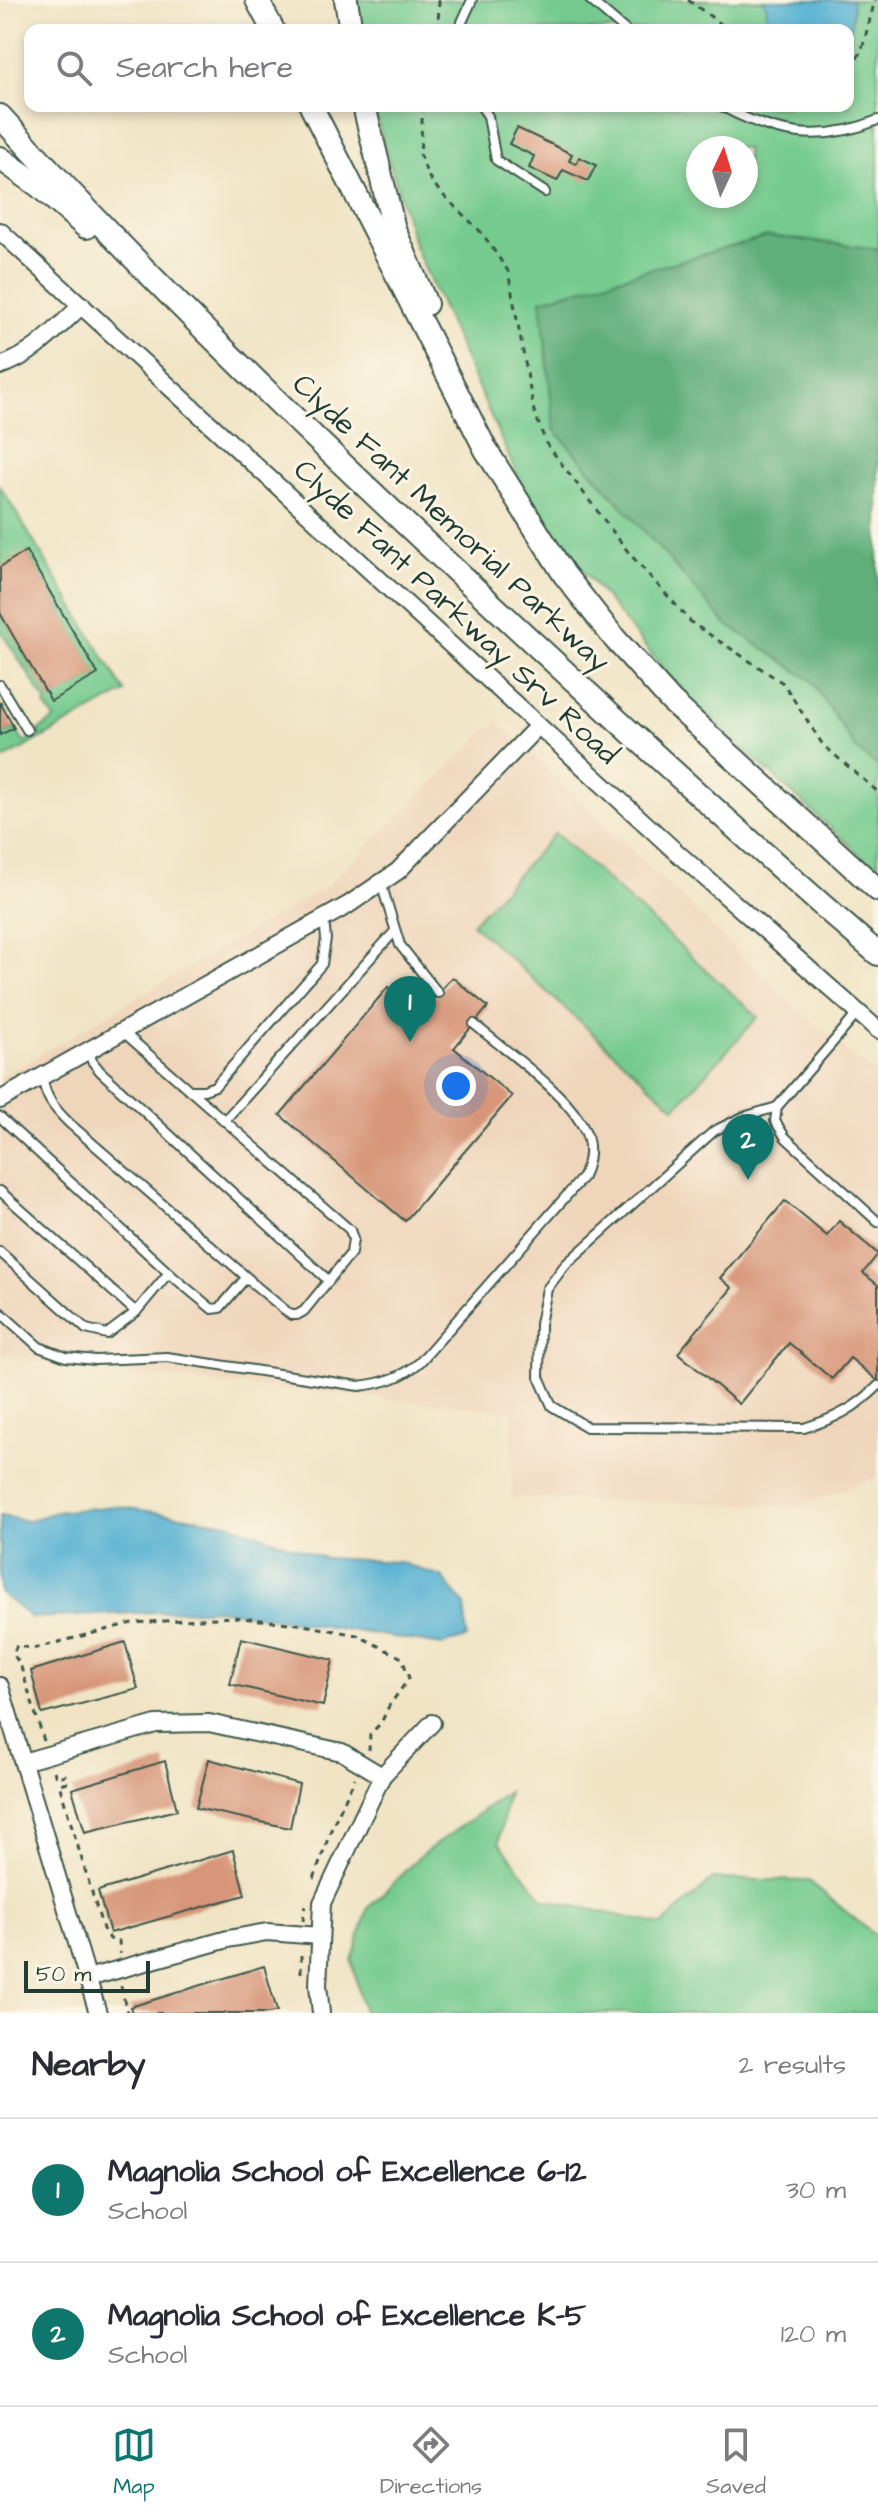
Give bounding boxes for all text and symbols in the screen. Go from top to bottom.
search box [24,24,854,112]
icon: search [52,46,96,90]
text: Search here [116,47,293,89]
north arrow [686,136,758,208]
street label: Clyde Fant Memorial Parkway [282,364,619,683]
street label: Clyde Fant Parkway Srv Road [283,450,628,775]
pin: 1 [384,976,436,1042]
your location [436,1066,476,1106]
pin: 2 [722,1114,774,1180]
scale bar [24,1957,150,1993]
text: 50 m [36,1959,91,1990]
text: Nearby [32,2041,146,2089]
text: 2 results [738,2047,846,2083]
text: Magnolia School of Excellence 6-12 [108,2151,586,2193]
text: 1 [56,2172,60,2208]
text: 30 m [786,2172,846,2208]
text: School [108,2193,187,2229]
text: Magnolia School of Excellence K-5 [108,2295,586,2337]
text: 2 [51,2316,65,2352]
text: 120 m [781,2316,846,2352]
text: School [108,2337,187,2373]
tab: Map [112,2423,156,2502]
tab: Directions [380,2423,482,2502]
tab: Saved [706,2423,766,2502]

